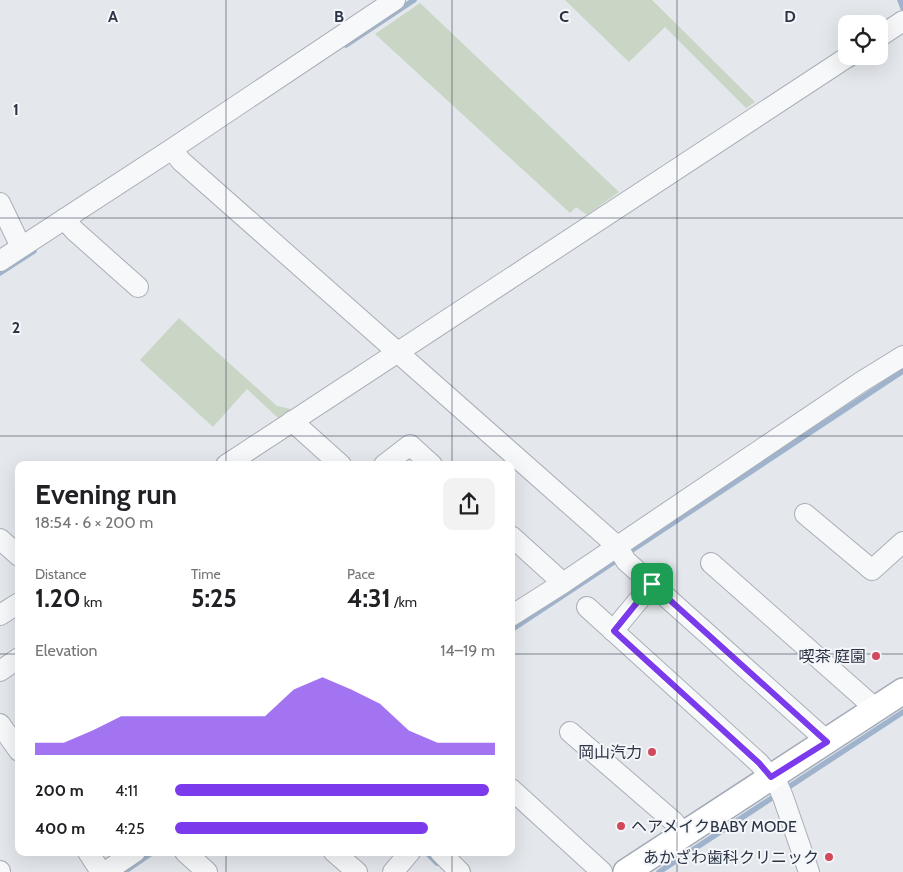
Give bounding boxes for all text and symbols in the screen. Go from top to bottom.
text: A [108,7,118,26]
text: B [334,7,344,26]
text: C [559,7,569,26]
text: D [784,7,796,26]
map controls [838,15,888,65]
button: locate [838,15,888,65]
text: 1 [13,100,19,119]
text: 2 [12,318,20,337]
text: Evening run [35,477,177,511]
button: share [443,478,495,530]
text: 18:54 · 6 × 200 m [35,513,153,532]
pin [631,563,673,605]
text: Distance [35,565,87,583]
text: Time [191,565,221,583]
text: Pace [347,565,375,583]
icon: arrive [638,570,666,598]
text: 1.20 [35,583,81,613]
text: 5:25 [191,583,237,613]
text: 4:31 [347,583,391,613]
text: km [81,593,102,611]
text: /km [391,593,417,611]
text: Elevation [35,641,98,660]
text: 14–19 m [440,641,495,660]
place label: 喫茶 庭園 [798,647,866,666]
marker: 喫茶 庭園 [870,650,882,662]
place label: 岡山汽力 [578,743,642,762]
marker: 岡山汽力 [646,746,658,758]
text: 200 m [35,781,84,800]
text: 4:11 [115,781,138,800]
place label: ヘアメイクBABY MODE [631,817,797,836]
text: 400 m [35,819,85,838]
text: 4:25 [115,819,145,838]
marker: ヘアメイクBABY MODE [615,820,627,832]
place label: あかざわ歯科クリニック [643,848,819,867]
marker: あかざわ歯科クリニック [823,851,835,863]

